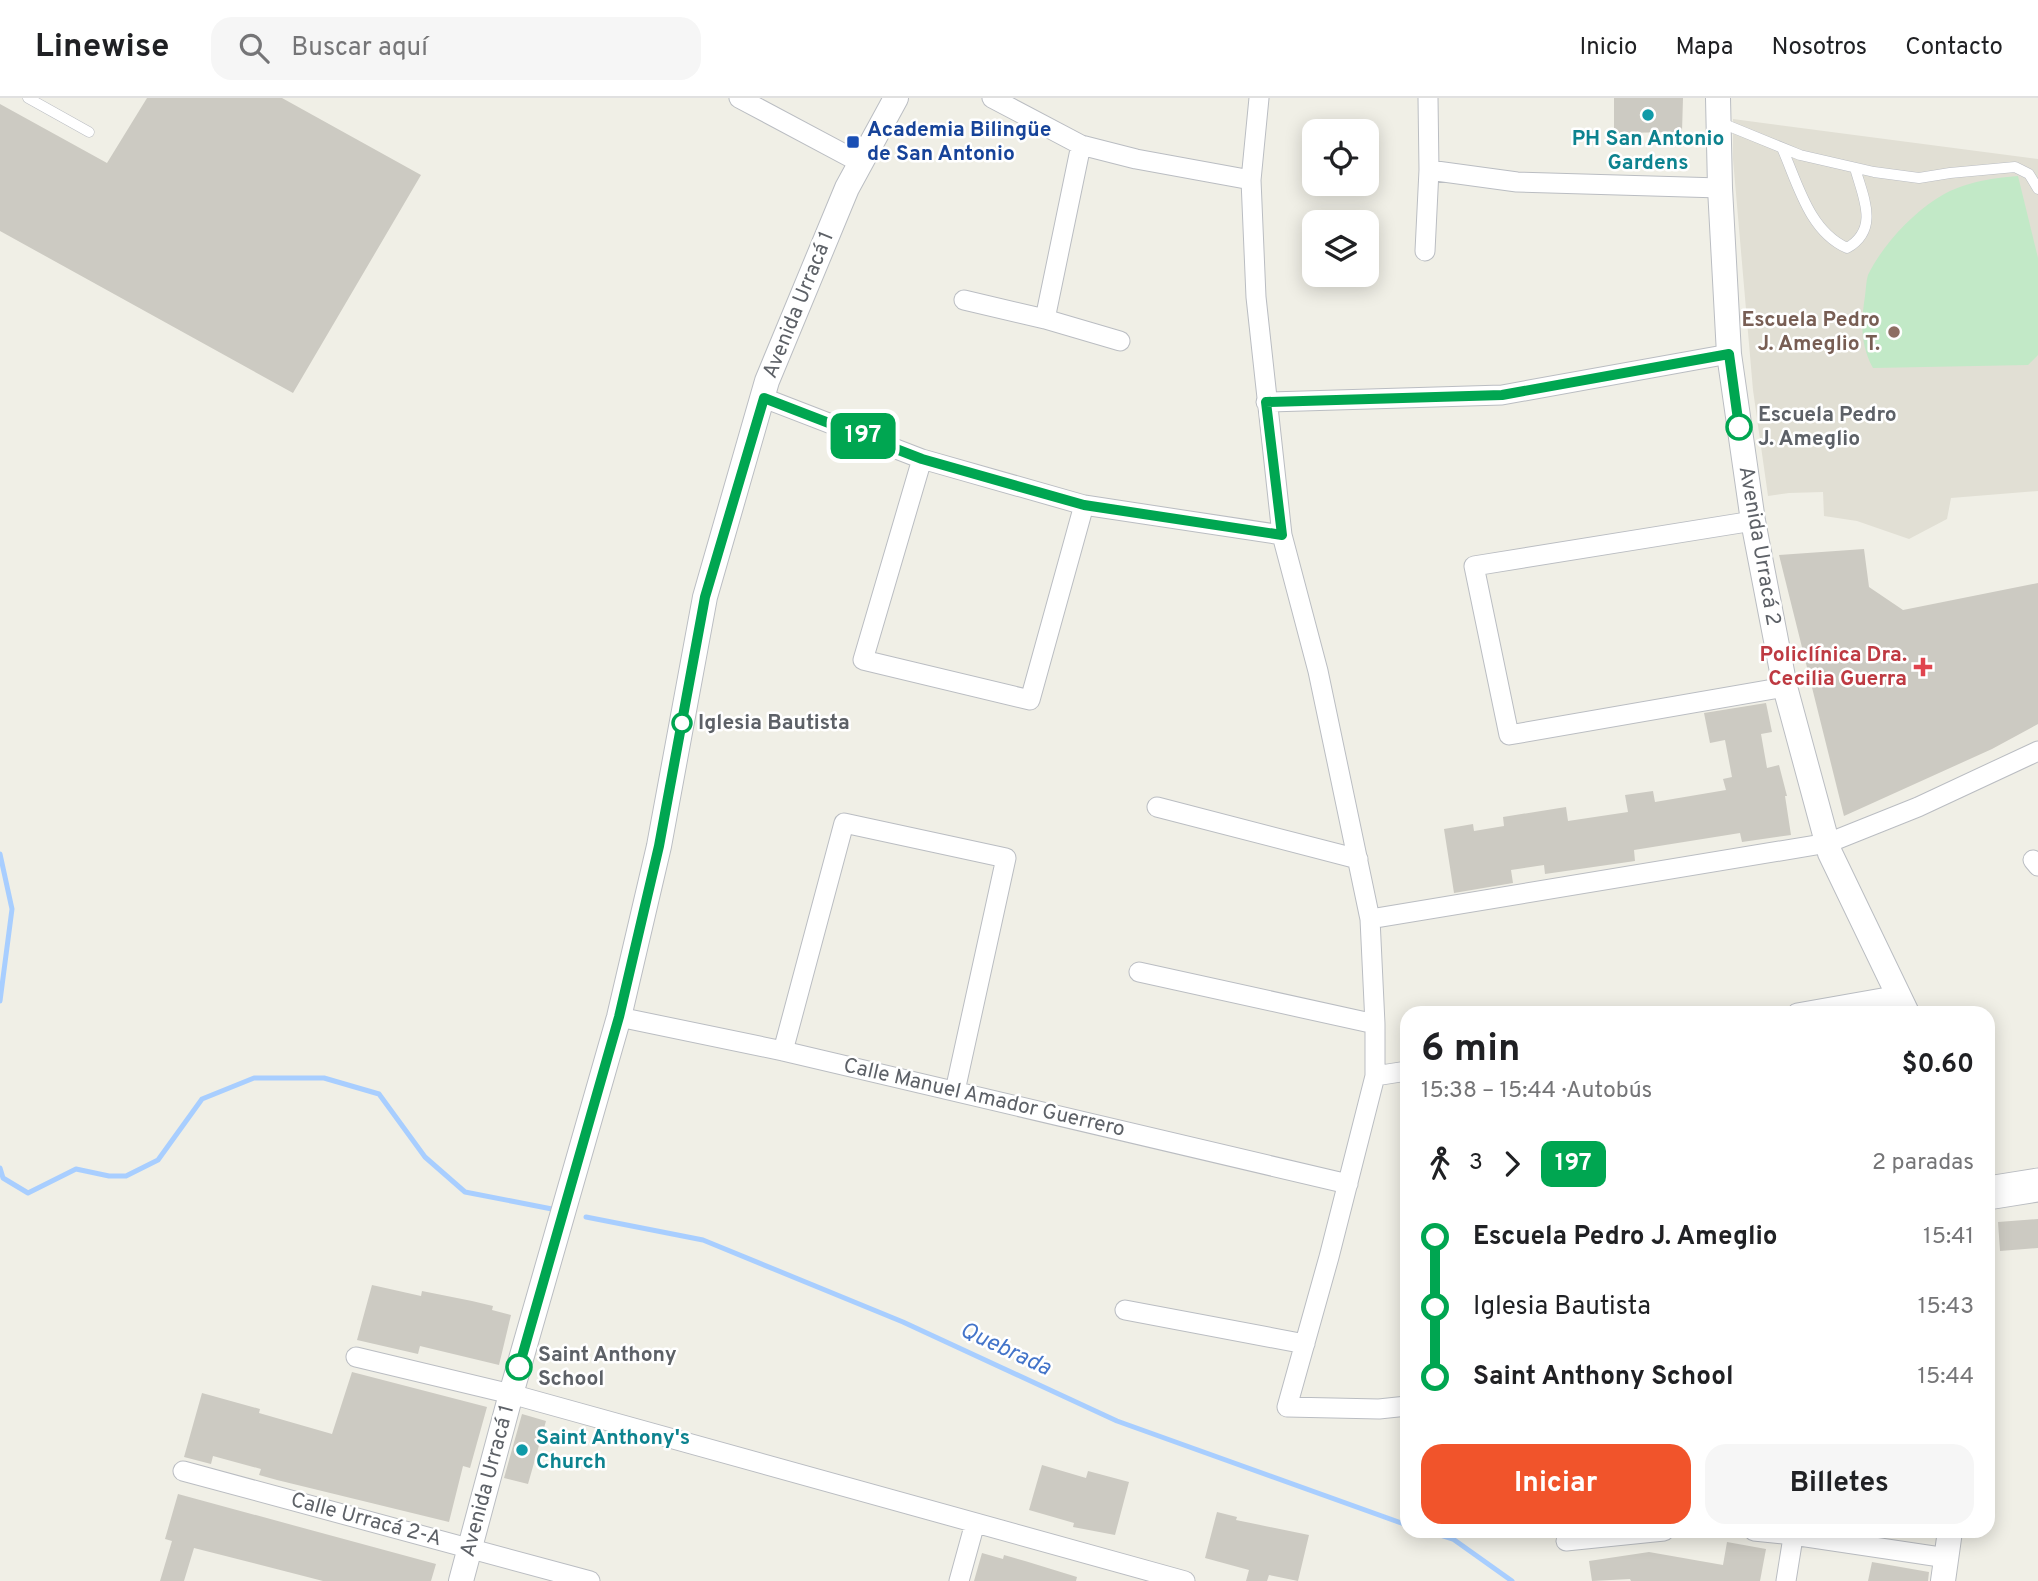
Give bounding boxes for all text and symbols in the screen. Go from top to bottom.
search box [211,17,701,80]
text: Linewise [35,27,169,69]
icon: search [235,29,273,67]
text: Buscar aquí [291,32,428,65]
text: Inicio [1580,33,1637,63]
text: Mapa [1675,33,1734,63]
text: Nosotros [1772,33,1867,63]
text: Contacto [1905,33,2003,63]
marker: PH San Antonio Gardens [1640,107,1656,123]
place label: Academia Bilingüe de San Antonio [867,117,1051,168]
map controls [1302,119,1379,287]
button: locate [1302,119,1379,196]
place label: PH San Antonio Gardens [1572,126,1724,177]
marker: Academia Bilingüe de San Antonio [845,134,861,150]
button: layers [1302,210,1379,287]
street label: Avenida Urracá 1 [757,227,841,383]
place label: Escuela Pedro J. Ameglio T. [1741,307,1880,358]
marker: Escuela Pedro J. Ameglio T. [1886,324,1902,340]
place label: Escuela Pedro J. Ameglio [1758,402,1897,453]
line badge: 197 [823,413,903,459]
marker: Escuela Pedro J. Ameglio [1726,414,1752,440]
text: 197 [845,421,881,451]
street label: Avenida Urracá 2 [1732,464,1786,628]
place label: Policlínica Dra. Cecilia Guerra [1759,642,1907,693]
marker: Policlínica Dra. Cecilia Guerra [1913,657,1933,677]
place label: Iglesia Bautista [698,710,850,737]
marker: Iglesia Bautista [672,713,692,733]
text: 6 min [1421,1026,1520,1075]
text: $0.60 [1902,1049,1974,1082]
street label: Calle Manuel Amador Guerrero [841,1052,1127,1144]
text: 15:38 – 15:44 · Autobús [1421,1077,1652,1106]
icon: walk [1421,1145,1459,1183]
icon: forward [1493,1145,1531,1183]
text: 3 [1469,1149,1483,1178]
text: 197 [1555,1149,1592,1179]
text: 2 paradas [1872,1149,1974,1178]
text: Escuela Pedro J. Ameglio [1473,1221,1778,1254]
text: 15:41 [1923,1223,1974,1252]
text: Iglesia Bautista [1473,1291,1651,1324]
text: 15:43 [1918,1293,1974,1322]
water label: Quebrada [955,1316,1055,1384]
place label: Saint Anthony School [538,1342,677,1393]
marker: Saint Anthony School [506,1354,532,1380]
text: Saint Anthony School [1473,1361,1734,1394]
text: 15:44 [1917,1363,1974,1392]
street label: Avenida Urracá 1 [455,1402,521,1560]
place label: Saint Anthony's Church [536,1425,690,1476]
marker: Saint Anthony's Church [514,1442,530,1458]
button: Iniciar [1421,1444,1691,1524]
button: Billetes [1705,1444,1974,1524]
street label: Calle Urracá 2-A [288,1487,444,1553]

